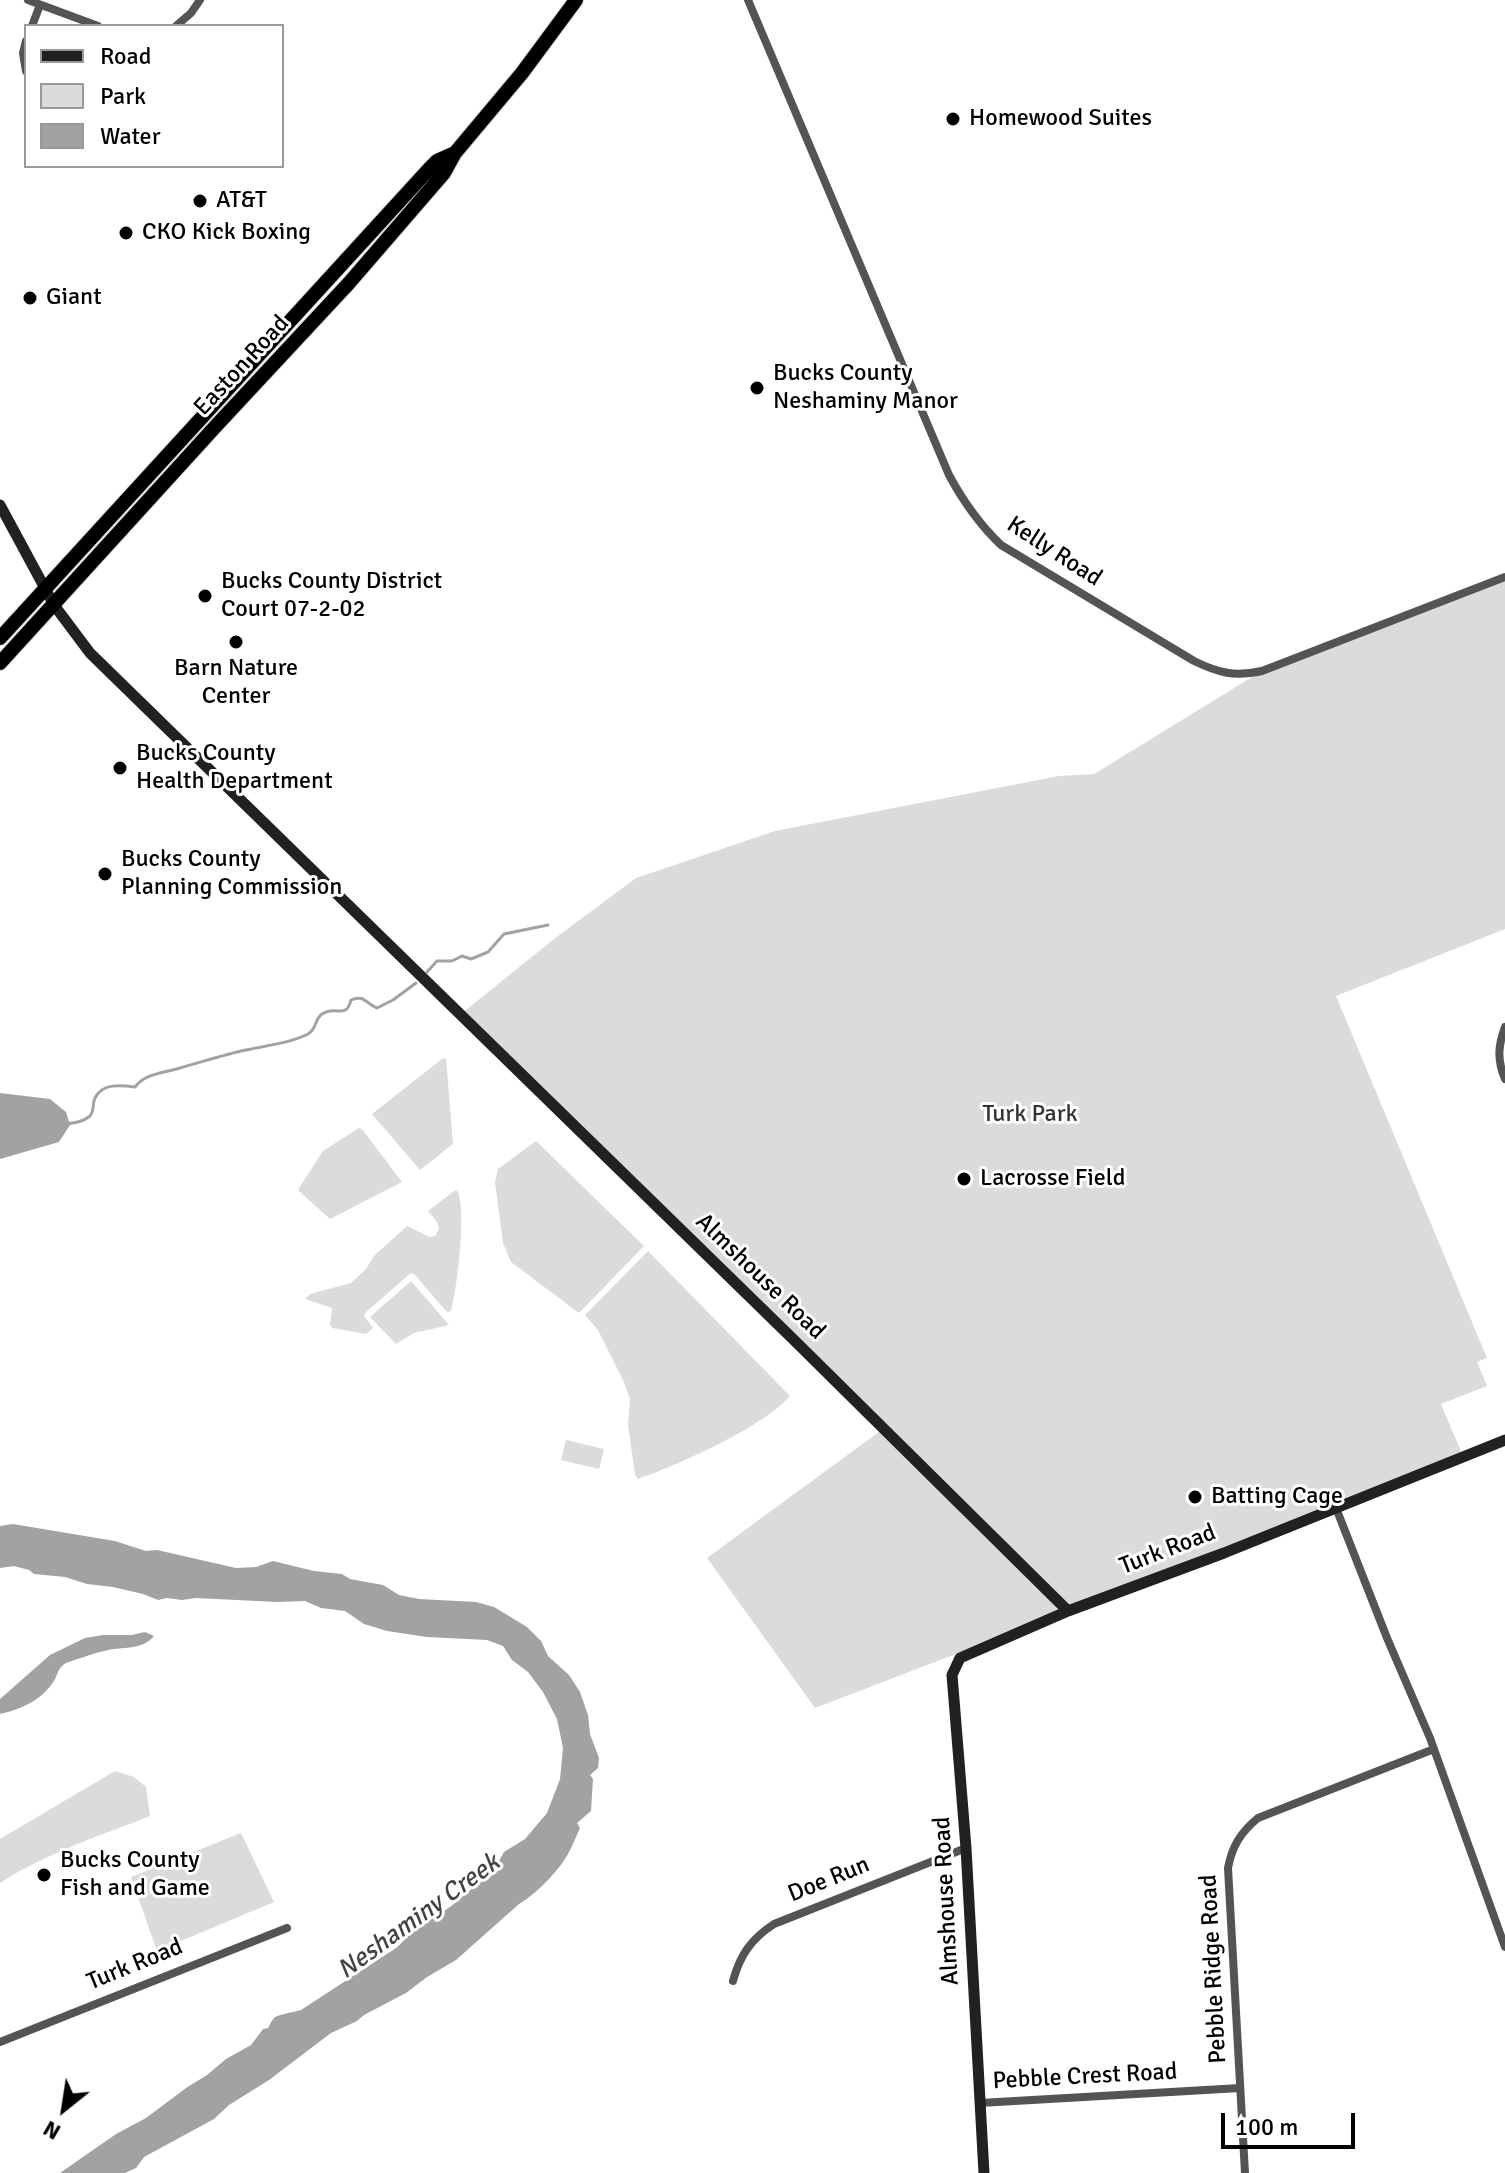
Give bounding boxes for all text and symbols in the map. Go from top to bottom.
legend [24,24,284,168]
text: Road [100,41,151,71]
text: Park [100,81,146,111]
place label: Homewood Suites [969,105,1152,133]
marker: Homewood Suites [944,110,962,128]
text: Water [100,121,160,151]
place label: AT&T [216,187,267,215]
marker: AT&T [191,192,209,210]
place label: CKO Kick Boxing [142,219,311,247]
marker: CKO Kick Boxing [117,224,135,242]
place label: Giant [46,284,102,312]
marker: Giant [21,289,39,307]
street label: Easton Road [188,310,296,422]
place label: Bucks County Neshaminy Manor [773,360,958,416]
marker: Bucks County Neshaminy Manor [748,379,766,397]
street label: Kelly Road [1001,511,1107,593]
place label: Bucks County District Court 07-2-02 [221,568,442,624]
marker: Bucks County District Court 07-2-02 [196,587,214,605]
marker: Barn Nature Center [227,633,245,651]
place label: Barn Nature Center [174,655,298,711]
place label: Bucks County Health Department [136,740,333,796]
marker: Bucks County Health Department [111,759,129,777]
place label: Bucks County Planning Commission [121,846,342,902]
marker: Bucks County Planning Commission [96,865,114,883]
park label: Turk Park [982,1101,1078,1129]
place label: Lacrosse Field [980,1165,1125,1193]
marker: Lacrosse Field [955,1170,973,1188]
street label: Almshouse Road [689,1208,831,1346]
place label: Batting Cage [1211,1483,1343,1511]
marker: Batting Cage [1186,1488,1204,1506]
street label: Turk Road [1116,1519,1220,1581]
street label: Almshouse Road [928,1816,966,1986]
place label: Bucks County Fish and Game [60,1847,210,1903]
water label: Neshaminy Creek [332,1848,506,1986]
street label: Doe Run [784,1851,874,1909]
marker: Bucks County Fish and Game [35,1866,53,1884]
street label: Pebble Ridge Road [1195,1874,1233,2064]
street label: Turk Road [83,1933,187,1997]
street label: Pebble Crest Road [992,2058,1178,2096]
north arrow [24,2069,104,2149]
scale bar [1225,2097,1359,2147]
text: 100 m [1235,2112,1298,2142]
text: N [38,2115,65,2146]

